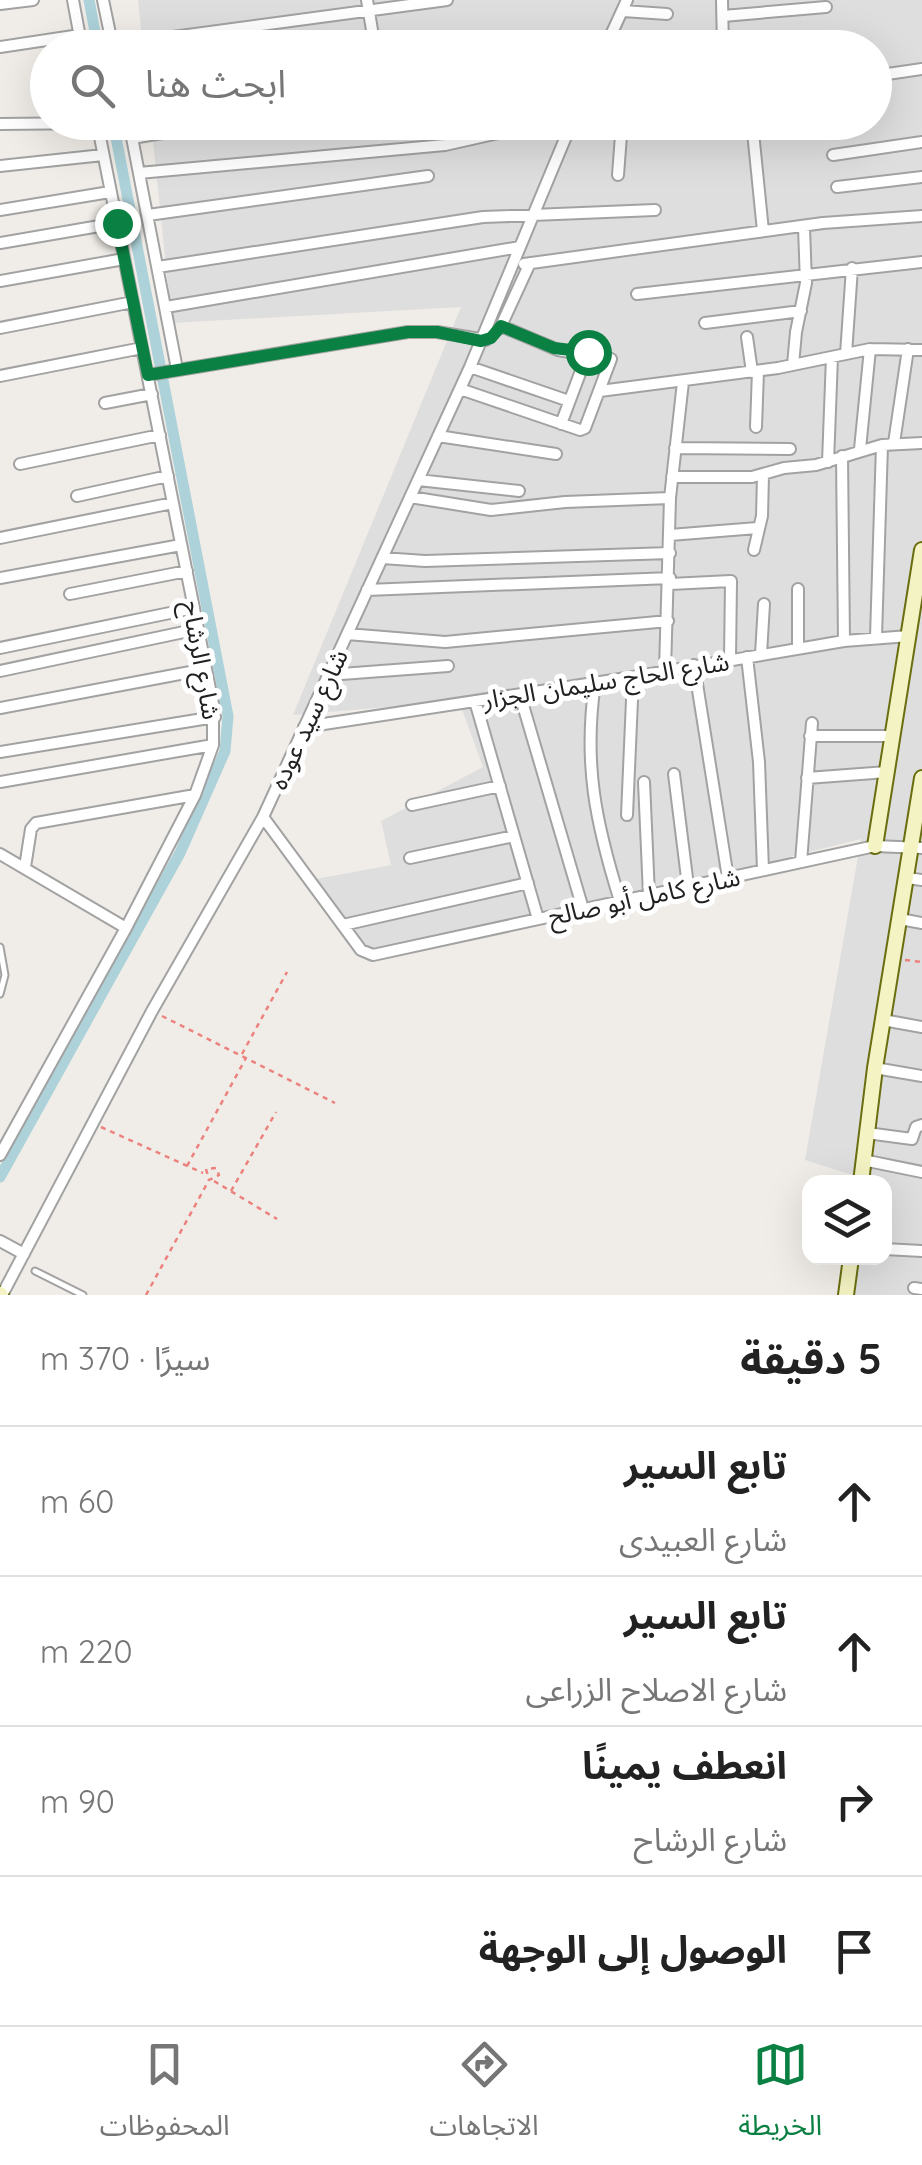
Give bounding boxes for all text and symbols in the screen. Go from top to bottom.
search box [30,30,892,140]
icon: search [65,58,120,113]
text: ابحث هنا [145,59,286,107]
route end [95,201,141,247]
route start [566,330,612,376]
street label: شارع الرشاح [172,598,228,722]
street label: شارع سيد عوده [262,644,358,796]
street label: شارع الحاج سليمان الجزار [480,645,732,719]
street label: شارع كامل أبو صالح [545,861,743,935]
map controls [802,1175,892,1265]
button: layers [802,1175,892,1265]
text: 5 دقيقة [740,1332,882,1385]
text: سيرًا · 370 m [40,1338,210,1378]
text: تابع السير [624,1441,787,1489]
icon: ahead [827,1474,882,1529]
text: 60 m [40,1481,114,1521]
text: شارع العبيدى [619,1519,787,1559]
text: تابع السير [624,1591,787,1639]
icon: ahead [827,1624,882,1679]
text: 220 m [40,1631,132,1671]
text: شارع الاصلاح الزراعى [526,1669,787,1709]
text: انعطف يمينًا [582,1741,787,1789]
icon: right [827,1774,882,1829]
text: 90 m [40,1781,115,1821]
text: شارع الرشاح [633,1819,787,1859]
icon: arrive [827,1924,882,1979]
text: الوصول إلى الوجهة [479,1925,787,1973]
tab: المحفوظات [100,2037,230,2156]
tab: الاتجاهات [429,2037,539,2156]
tab: الخريطة [738,2037,822,2156]

